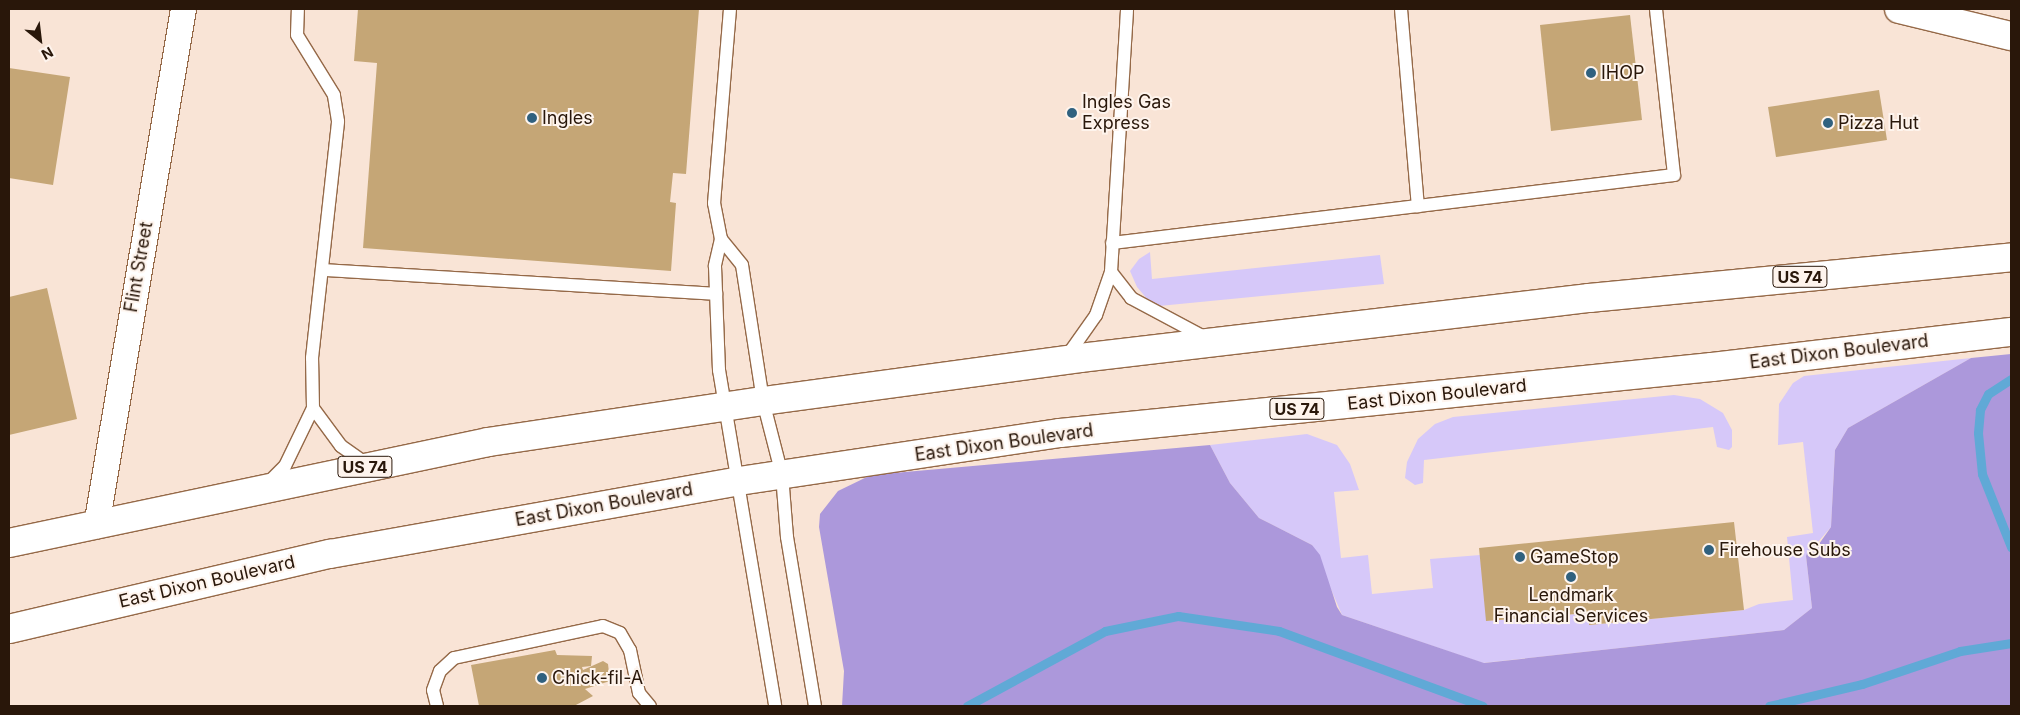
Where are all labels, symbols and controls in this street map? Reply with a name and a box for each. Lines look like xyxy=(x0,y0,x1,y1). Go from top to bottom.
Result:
north arrow xyxy=(15,15,65,65)
text: N xyxy=(39,44,56,64)
place label: IHOP xyxy=(1601,62,1644,84)
marker: IHOP xyxy=(1585,67,1597,79)
place label: Ingles Gas Express xyxy=(1082,92,1171,134)
place label: Ingles xyxy=(542,107,593,129)
marker: Ingles Gas Express xyxy=(1066,107,1078,119)
marker: Ingles xyxy=(526,112,538,124)
place label: Pizza Hut xyxy=(1838,112,1919,134)
marker: Pizza Hut xyxy=(1822,117,1834,129)
street label: Flint Street xyxy=(120,220,158,314)
road number: US 74 xyxy=(1771,264,1829,290)
street label: East Dixon Boulevard xyxy=(1748,330,1930,374)
street label: East Dixon Boulevard xyxy=(1346,375,1528,415)
road number: US 74 xyxy=(1268,396,1326,422)
street label: East Dixon Boulevard xyxy=(913,420,1095,466)
road number: US 74 xyxy=(336,454,394,481)
street label: East Dixon Boulevard xyxy=(513,479,695,531)
place label: Firehouse Subs xyxy=(1719,539,1851,561)
marker: Firehouse Subs xyxy=(1703,544,1715,556)
place label: GameStop xyxy=(1530,546,1619,568)
street label: East Dixon Boulevard xyxy=(117,551,297,613)
marker: GameStop xyxy=(1514,551,1526,563)
marker: Lendmark Financial Services xyxy=(1565,571,1577,583)
place label: Lendmark Financial Services xyxy=(1494,585,1648,628)
place label: Chick-fil-A xyxy=(552,667,643,689)
marker: Chick-fil-A xyxy=(536,672,548,684)

